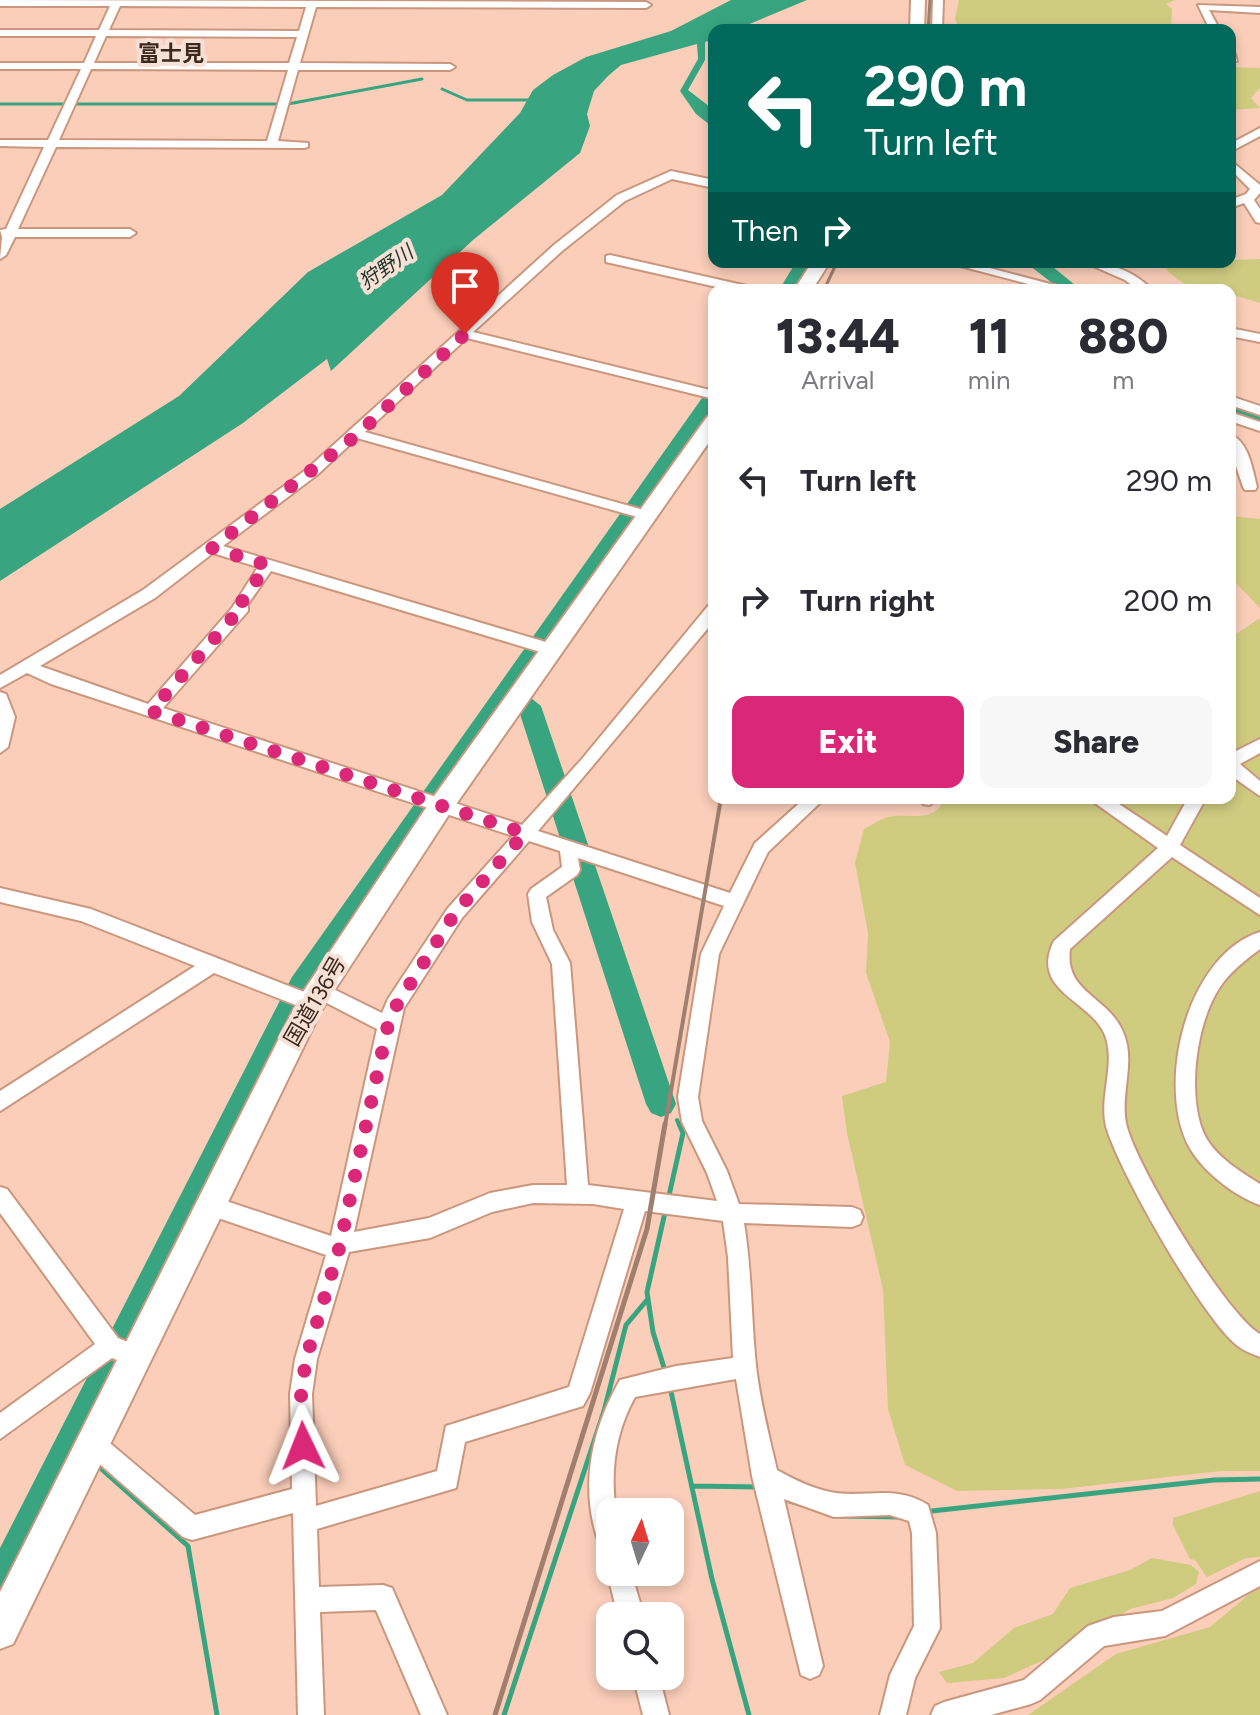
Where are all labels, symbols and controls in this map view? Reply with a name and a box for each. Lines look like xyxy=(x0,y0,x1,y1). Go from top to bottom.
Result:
district label: 富士見 xyxy=(138,40,204,67)
text: 290 m xyxy=(864,53,1027,120)
icon: left xyxy=(732,56,836,160)
text: Turn left xyxy=(864,121,998,164)
icon: right xyxy=(814,208,858,252)
text: Then xyxy=(732,212,798,249)
water label: 狩野川 xyxy=(355,239,419,294)
pin xyxy=(431,252,499,334)
icon: arrive xyxy=(443,264,487,308)
text: 13:44 xyxy=(776,307,900,365)
text: 11 xyxy=(969,307,1010,365)
text: 880 xyxy=(1078,307,1168,365)
text: Arrival xyxy=(801,364,875,396)
text: min xyxy=(968,364,1010,396)
text: m xyxy=(1112,364,1134,396)
icon: left xyxy=(732,458,776,502)
text: Turn left xyxy=(800,462,917,499)
text: 290 m xyxy=(1126,462,1212,499)
icon: right xyxy=(732,578,776,622)
text: Turn right xyxy=(800,582,935,619)
text: 200 m xyxy=(1124,582,1212,619)
button: Exit xyxy=(732,696,964,788)
button: Share xyxy=(980,696,1212,788)
street label: 国道136号 xyxy=(278,951,352,1051)
position arrow xyxy=(261,1404,345,1488)
north arrow xyxy=(596,1498,684,1586)
map controls xyxy=(596,1498,684,1690)
button: search xyxy=(596,1602,684,1690)

